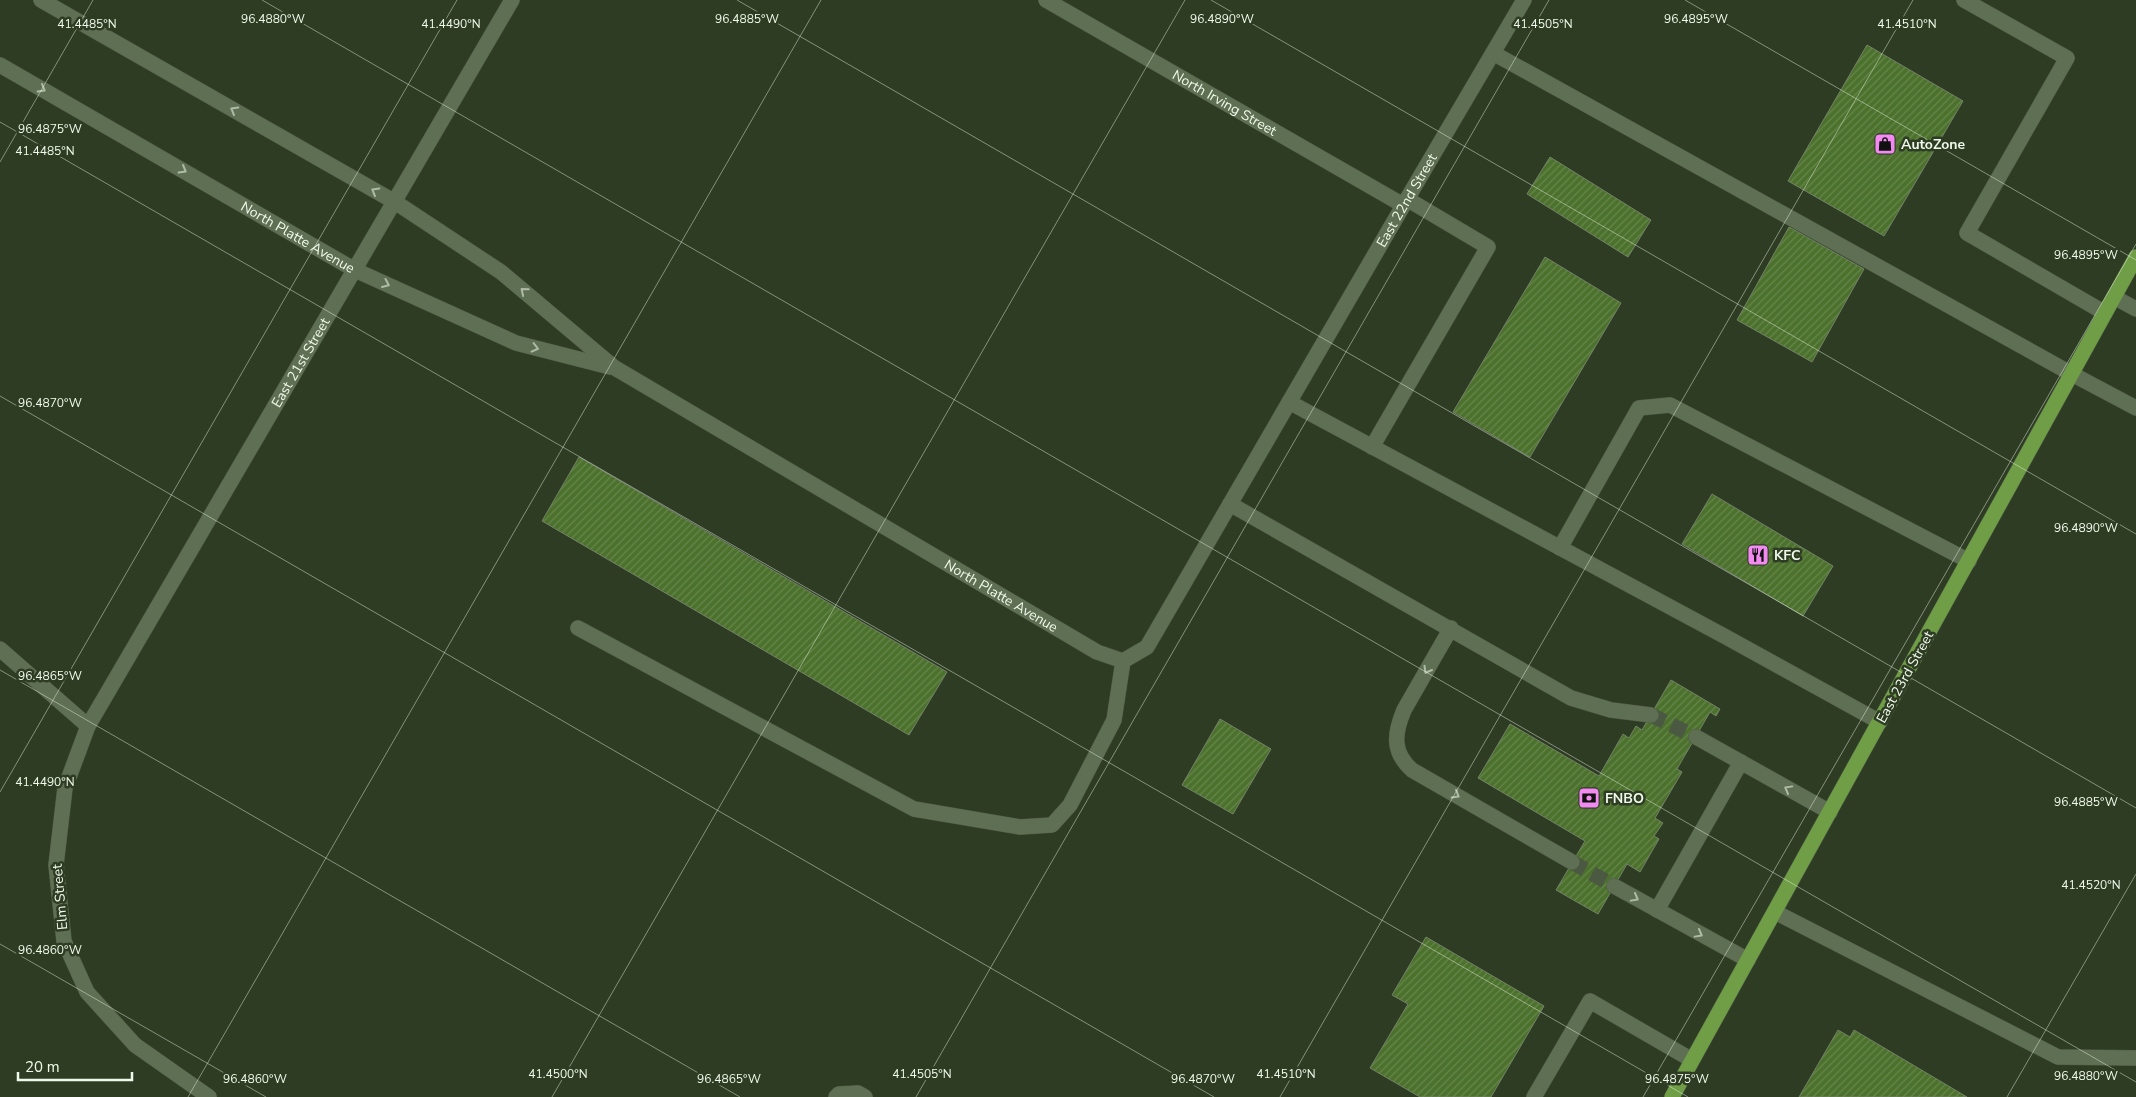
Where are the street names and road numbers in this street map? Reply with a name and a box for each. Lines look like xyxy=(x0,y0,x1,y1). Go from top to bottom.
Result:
street label: North Irving Street xyxy=(1169,65,1280,140)
street label: East 22nd Street xyxy=(1372,150,1441,251)
street label: North Platte Avenue xyxy=(237,197,358,277)
street label: East 21st Street xyxy=(267,314,334,411)
street label: North Platte Avenue xyxy=(941,555,1062,636)
street label: East 23rd Street xyxy=(1872,628,1938,726)
street label: Elm Street xyxy=(48,863,72,931)

